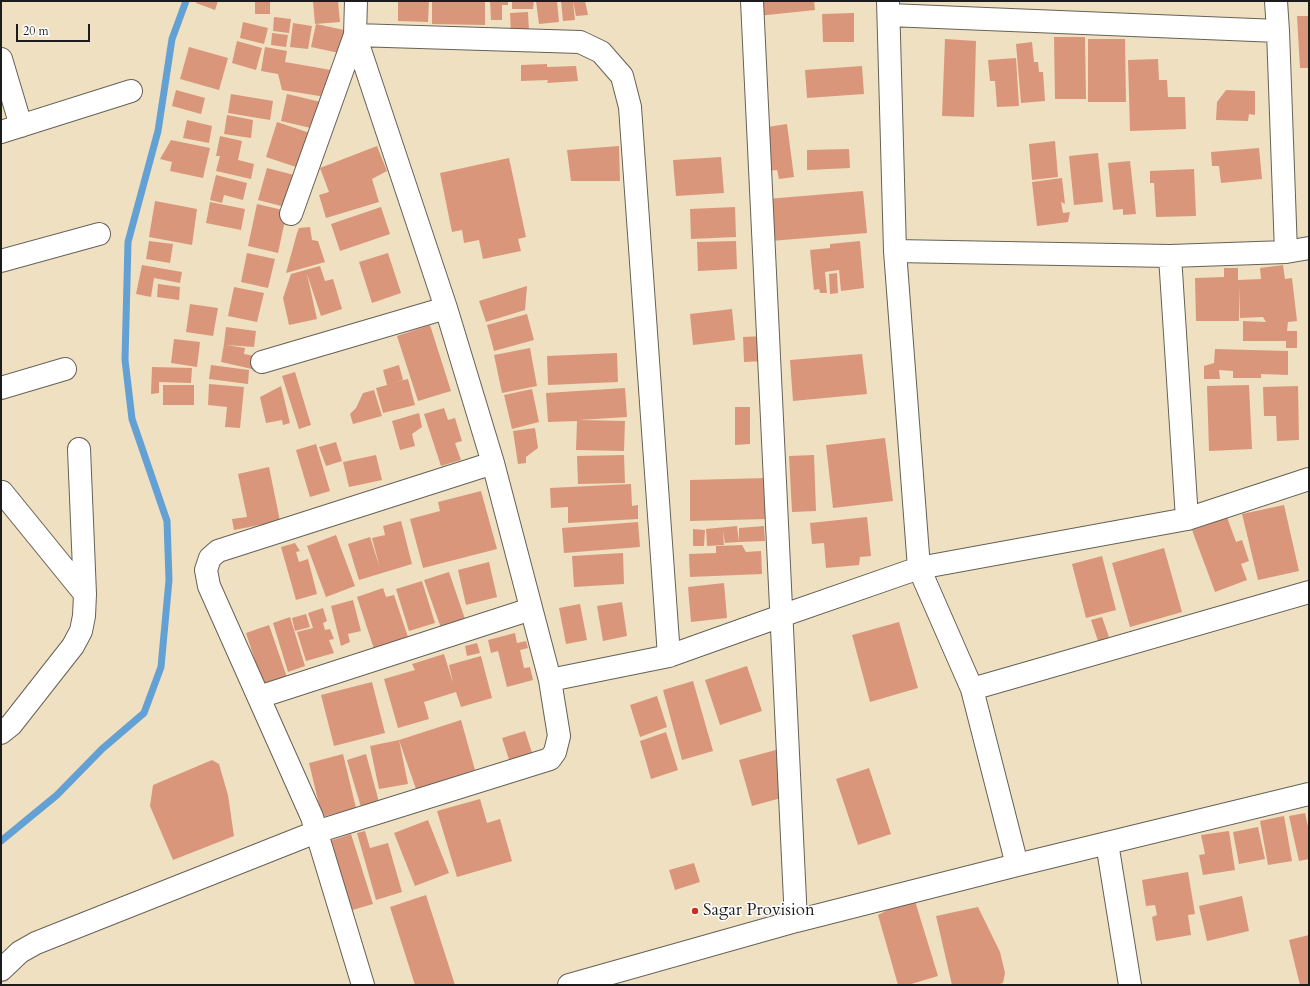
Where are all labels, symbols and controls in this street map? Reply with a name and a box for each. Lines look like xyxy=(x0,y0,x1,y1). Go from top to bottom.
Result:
scale bar xyxy=(18,16,92,42)
text: 20 m xyxy=(23,23,49,39)
place label: Sagar Provision xyxy=(703,901,815,921)
marker: Sagar Provision xyxy=(690,906,700,916)

